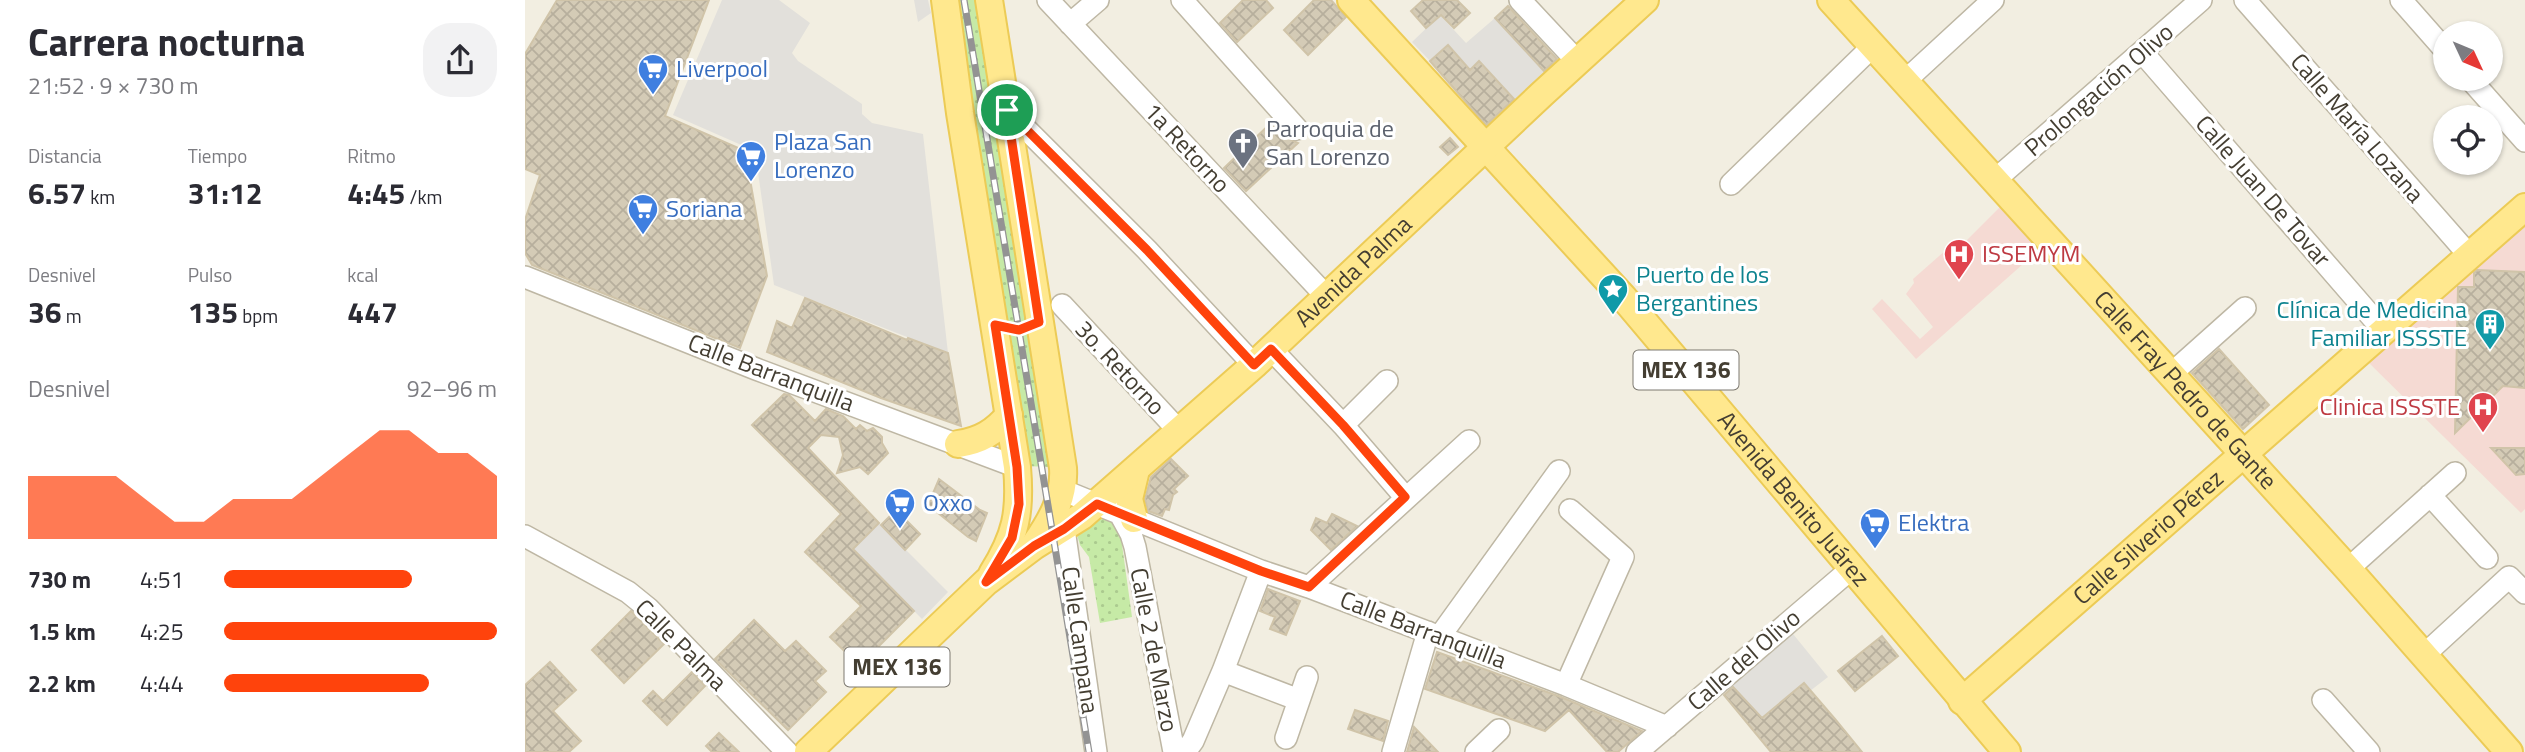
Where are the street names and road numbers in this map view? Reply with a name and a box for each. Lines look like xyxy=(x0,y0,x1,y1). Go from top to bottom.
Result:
street label: Prolongación Olivo xyxy=(2016,14,2181,164)
street label: Calle María Lozana xyxy=(2282,44,2433,210)
street label: 1a Retorno xyxy=(1136,94,1239,201)
street label: Calle Juan De Tovar xyxy=(2188,106,2340,274)
street label: Avenida Palma xyxy=(1286,207,1419,335)
street label: Calle Fray Pedro de Gante xyxy=(2086,282,2286,497)
street label: 3o. Retorno xyxy=(1067,312,1174,423)
street label: Calle Barranquilla xyxy=(683,324,860,420)
road number: MEX 136 xyxy=(1633,350,1739,390)
street label: Avenida Benito Juárez xyxy=(1710,403,1879,594)
street label: Calle Silverio Pérez xyxy=(2065,461,2231,613)
street label: Calle Campana xyxy=(1053,564,1109,716)
street label: Calle 2 de Marzo xyxy=(1121,565,1189,735)
street label: Calle Barranquilla xyxy=(1335,581,1512,677)
street label: Calle Palma xyxy=(627,590,736,699)
street label: Calle del Olivo xyxy=(1679,600,1808,719)
road number: MEX 136 xyxy=(845,648,949,687)

